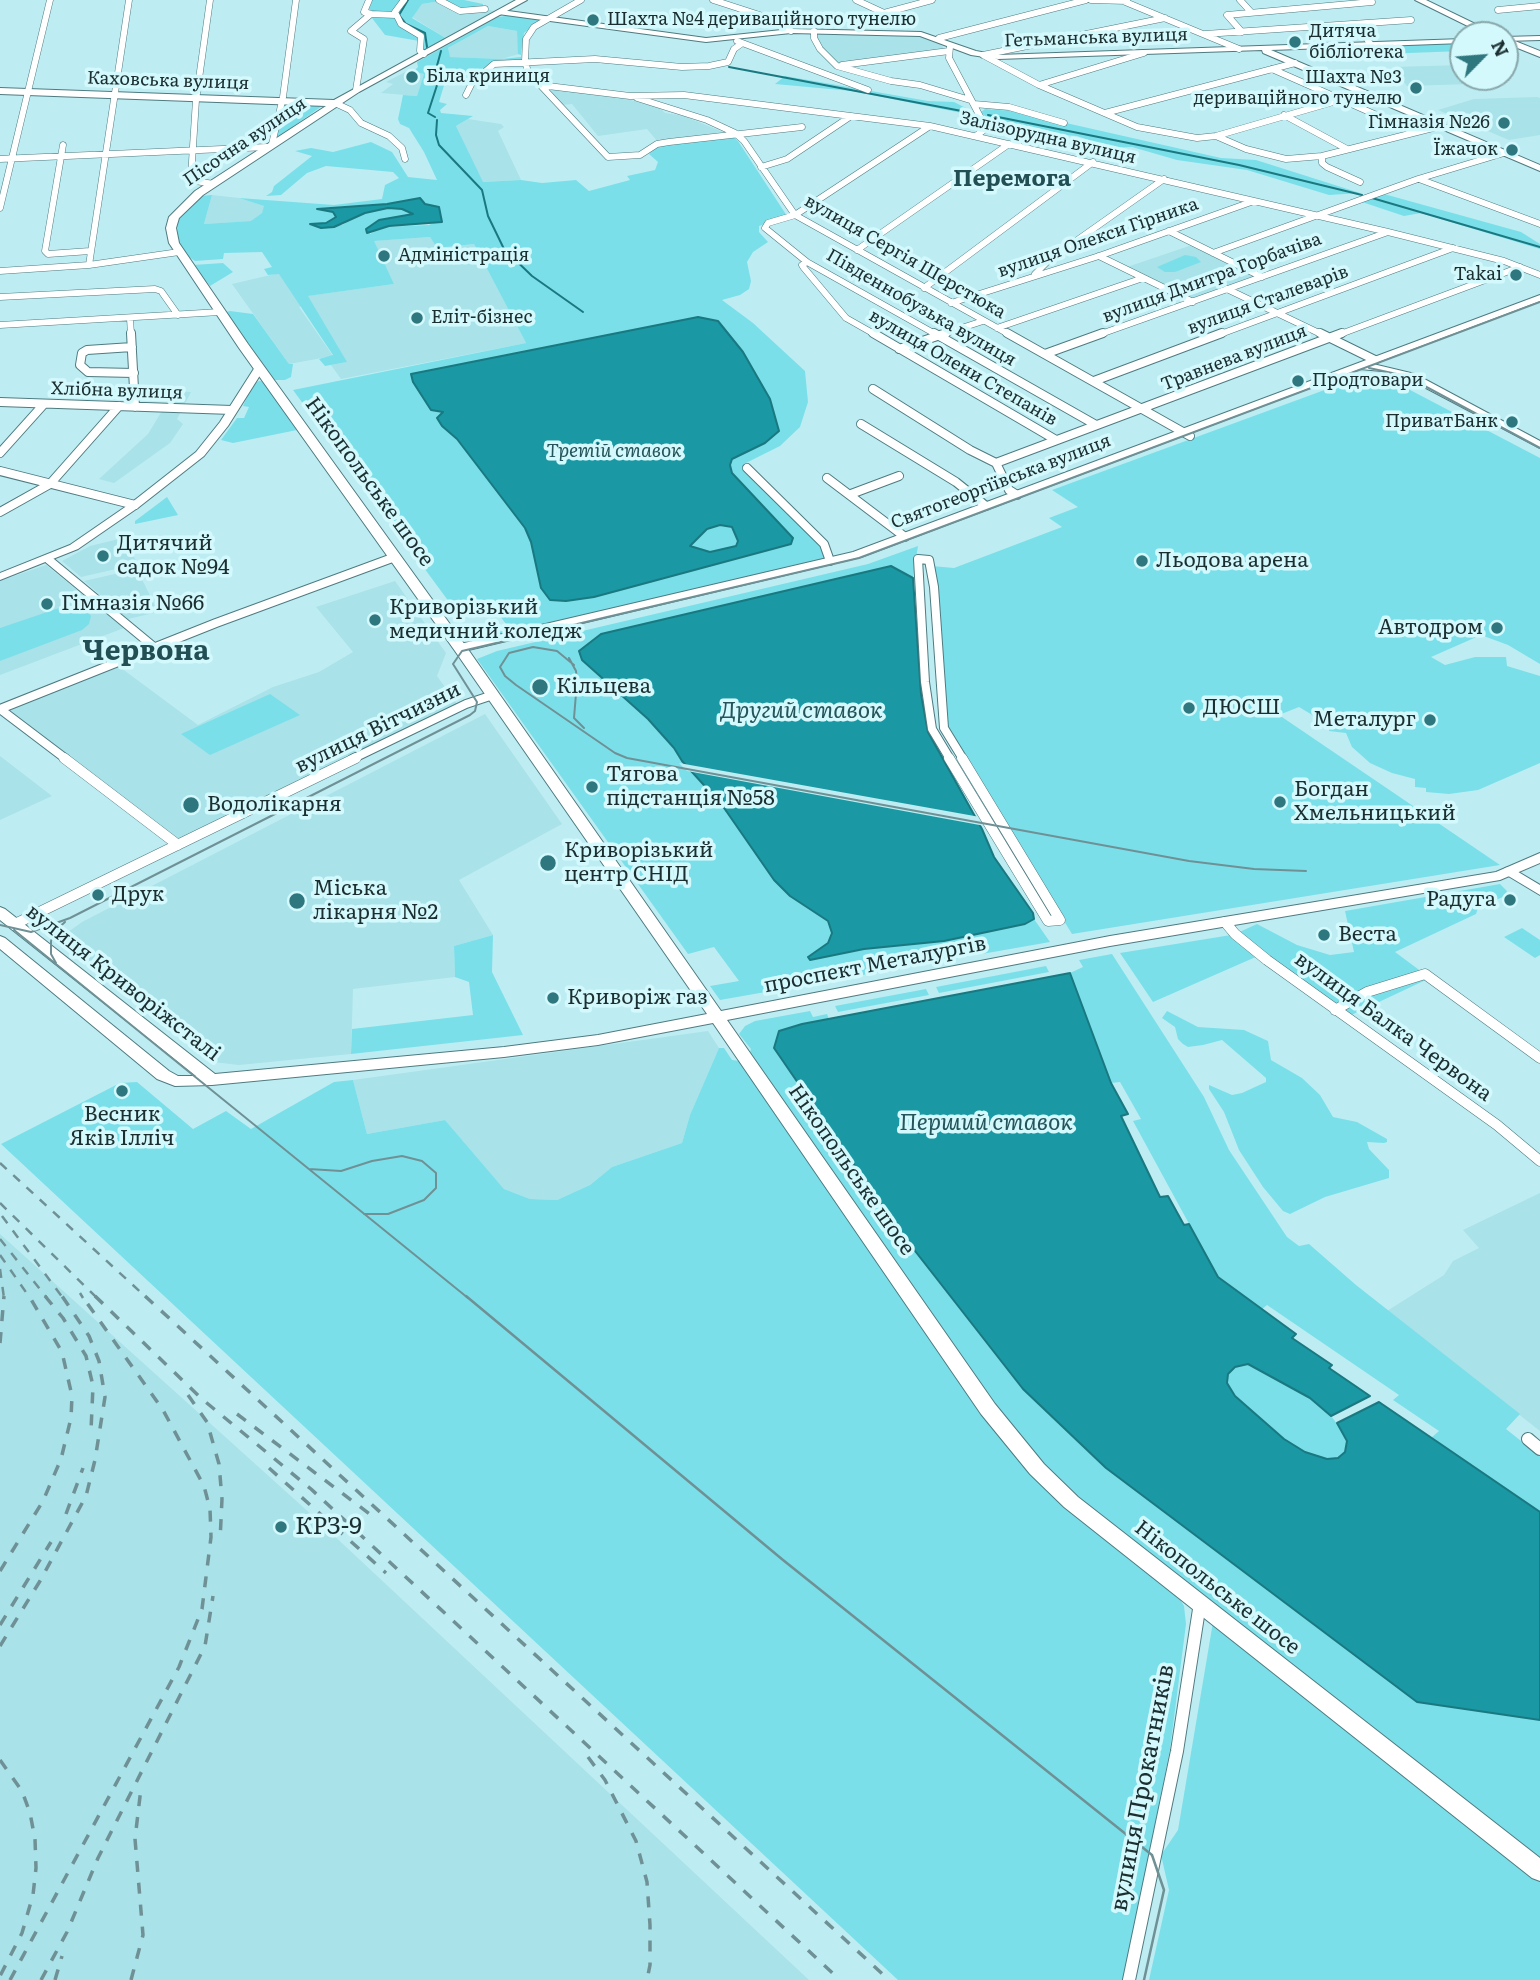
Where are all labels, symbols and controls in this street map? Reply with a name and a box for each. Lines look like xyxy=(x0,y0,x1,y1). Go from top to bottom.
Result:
place label: Шахта №4 дериваційного тунелю xyxy=(607,9,916,31)
marker: Шахта №4 дериваційного тунелю xyxy=(585,12,601,28)
place label: Дитяча бібліотека xyxy=(1309,21,1404,64)
north arrow xyxy=(1449,21,1519,91)
street label: Гетьманська вулиця xyxy=(1004,24,1188,52)
marker: Дитяча бібліотека xyxy=(1287,34,1303,50)
text: N xyxy=(1485,35,1517,61)
place label: Біла криниця xyxy=(426,66,550,88)
street label: Каховська вулиця xyxy=(86,67,250,95)
place label: Шахта №3 дериваційного тунелю xyxy=(1194,67,1402,110)
marker: Біла криниця xyxy=(404,69,420,85)
marker: Шахта №3 дериваційного тунелю xyxy=(1408,80,1424,96)
street label: Пісочна вулиця xyxy=(180,93,310,191)
street label: Залізорудна вулиця xyxy=(958,107,1138,169)
place label: Гімназія №26 xyxy=(1368,112,1490,134)
marker: Гімназія №26 xyxy=(1496,115,1512,131)
place label: Їжачок xyxy=(1433,139,1498,161)
marker: Їжачок xyxy=(1504,142,1520,158)
district label: Перемога xyxy=(953,165,1071,193)
street label: вулиця Сергія Шерстюка xyxy=(801,190,1009,324)
street label: вулиця Олекси Гірника xyxy=(995,193,1201,283)
street label: вулиця Дмитра Горбачіва xyxy=(1099,228,1325,328)
place label: Адміністрація xyxy=(398,245,529,267)
street label: Південнобузька вулиця xyxy=(822,245,1020,371)
marker: Адміністрація xyxy=(376,248,392,264)
street label: вулиця Сталеварів xyxy=(1185,261,1351,339)
place label: Takai xyxy=(1454,264,1502,286)
marker: Takai xyxy=(1508,267,1524,283)
street label: вулиця Олени Степанів xyxy=(865,305,1061,431)
place label: Еліт-бізнес xyxy=(431,307,532,329)
marker: Еліт-бізнес xyxy=(409,310,425,326)
street label: Травнева вулиця xyxy=(1158,320,1310,396)
place label: Продтовари xyxy=(1312,370,1424,392)
marker: Продтовари xyxy=(1290,373,1306,389)
street label: Хлібна вулиця xyxy=(51,378,183,404)
street label: Нікопольське шосе xyxy=(299,392,439,572)
place label: ПриватБанк xyxy=(1385,411,1498,433)
marker: ПриватБанк xyxy=(1504,414,1520,430)
street label: Святогеоргіївська вулиця xyxy=(888,430,1114,534)
water label: Третій ставок xyxy=(546,440,682,462)
place label: Дитячий садок №94 xyxy=(117,531,229,581)
marker: Дитячий садок №94 xyxy=(95,548,111,564)
place label: Льодова арена xyxy=(1156,548,1309,574)
marker: Льодова арена xyxy=(1134,553,1150,569)
place label: Гімназія №66 xyxy=(61,591,204,617)
place label: Криворізький медичний коледж xyxy=(389,595,582,645)
marker: Гімназія №66 xyxy=(39,596,55,612)
marker: Криворізький медичний коледж xyxy=(367,612,383,628)
place label: Автодром xyxy=(1378,615,1483,641)
marker: Автодром xyxy=(1489,620,1505,636)
district label: Червона xyxy=(83,635,209,669)
place label: Кільцева xyxy=(556,674,651,700)
street label: вулиця Вітчизни xyxy=(291,677,465,779)
marker: Кільцева xyxy=(530,677,550,697)
place label: ДЮСШ xyxy=(1203,695,1280,721)
water label: Другий ставок xyxy=(720,697,882,725)
marker: ДЮСШ xyxy=(1181,700,1197,716)
place label: Металург xyxy=(1313,707,1416,733)
marker: Металург xyxy=(1422,712,1438,728)
place label: Тягова підстанція №58 xyxy=(606,762,775,812)
place label: Богдан Хмельницький xyxy=(1294,777,1456,827)
marker: Тягова підстанція №58 xyxy=(584,779,600,795)
place label: Водолікарня xyxy=(207,792,342,818)
marker: Богдан Хмельницький xyxy=(1272,794,1288,810)
marker: Водолікарня xyxy=(181,795,201,815)
place label: Криворізький центр СНІД xyxy=(564,838,713,888)
marker: Криворізький центр СНІД xyxy=(538,853,558,873)
place label: Міська лікарня №2 xyxy=(313,876,438,926)
place label: Друк xyxy=(112,882,164,908)
marker: Друк xyxy=(90,887,106,903)
place label: Радуга xyxy=(1426,887,1496,913)
marker: Міська лікарня №2 xyxy=(287,891,307,911)
marker: Радуга xyxy=(1502,892,1518,908)
street label: вулиця Криворіжсталі xyxy=(21,899,225,1067)
place label: Веста xyxy=(1338,922,1397,948)
marker: Веста xyxy=(1316,927,1332,943)
street label: проспект Металургів xyxy=(762,931,988,999)
street label: вулиця Балка Червона xyxy=(1289,947,1497,1107)
place label: Криворіж газ xyxy=(567,985,708,1011)
marker: Криворіж газ xyxy=(545,990,561,1006)
street label: Нікопольське шосе xyxy=(782,1080,920,1260)
marker: Весник Яків Ілліч xyxy=(114,1083,130,1099)
place label: Весник Яків Ілліч xyxy=(69,1102,175,1152)
water label: Перший ставок xyxy=(899,1109,1073,1137)
place label: КРЗ-9 xyxy=(295,1513,362,1541)
street label: Нікопольське шосе xyxy=(1129,1516,1305,1660)
marker: КРЗ-9 xyxy=(273,1519,289,1535)
street label: вулиця Прокатників xyxy=(1105,1662,1181,1914)

